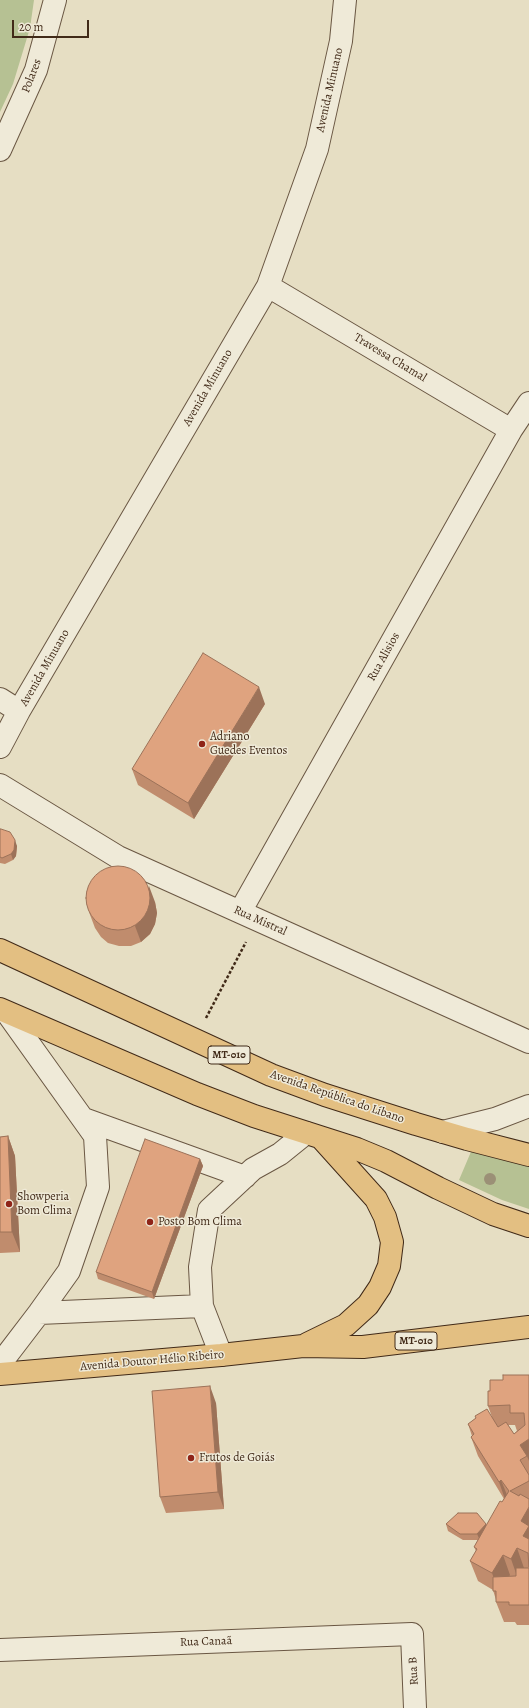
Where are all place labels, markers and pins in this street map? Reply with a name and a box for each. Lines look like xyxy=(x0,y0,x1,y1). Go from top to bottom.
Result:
place label: Adriano Guedes Eventos xyxy=(210,730,287,758)
marker: Adriano Guedes Eventos xyxy=(197,739,207,749)
place label: Showperia Bom Clima xyxy=(17,1190,72,1218)
marker: Showperia Bom Clima xyxy=(4,1199,14,1209)
place label: Posto Bom Clima xyxy=(158,1215,242,1229)
marker: Posto Bom Clima xyxy=(145,1217,155,1227)
place label: Frutos de Goiás xyxy=(199,1451,275,1465)
marker: Frutos de Goiás xyxy=(186,1453,196,1463)

